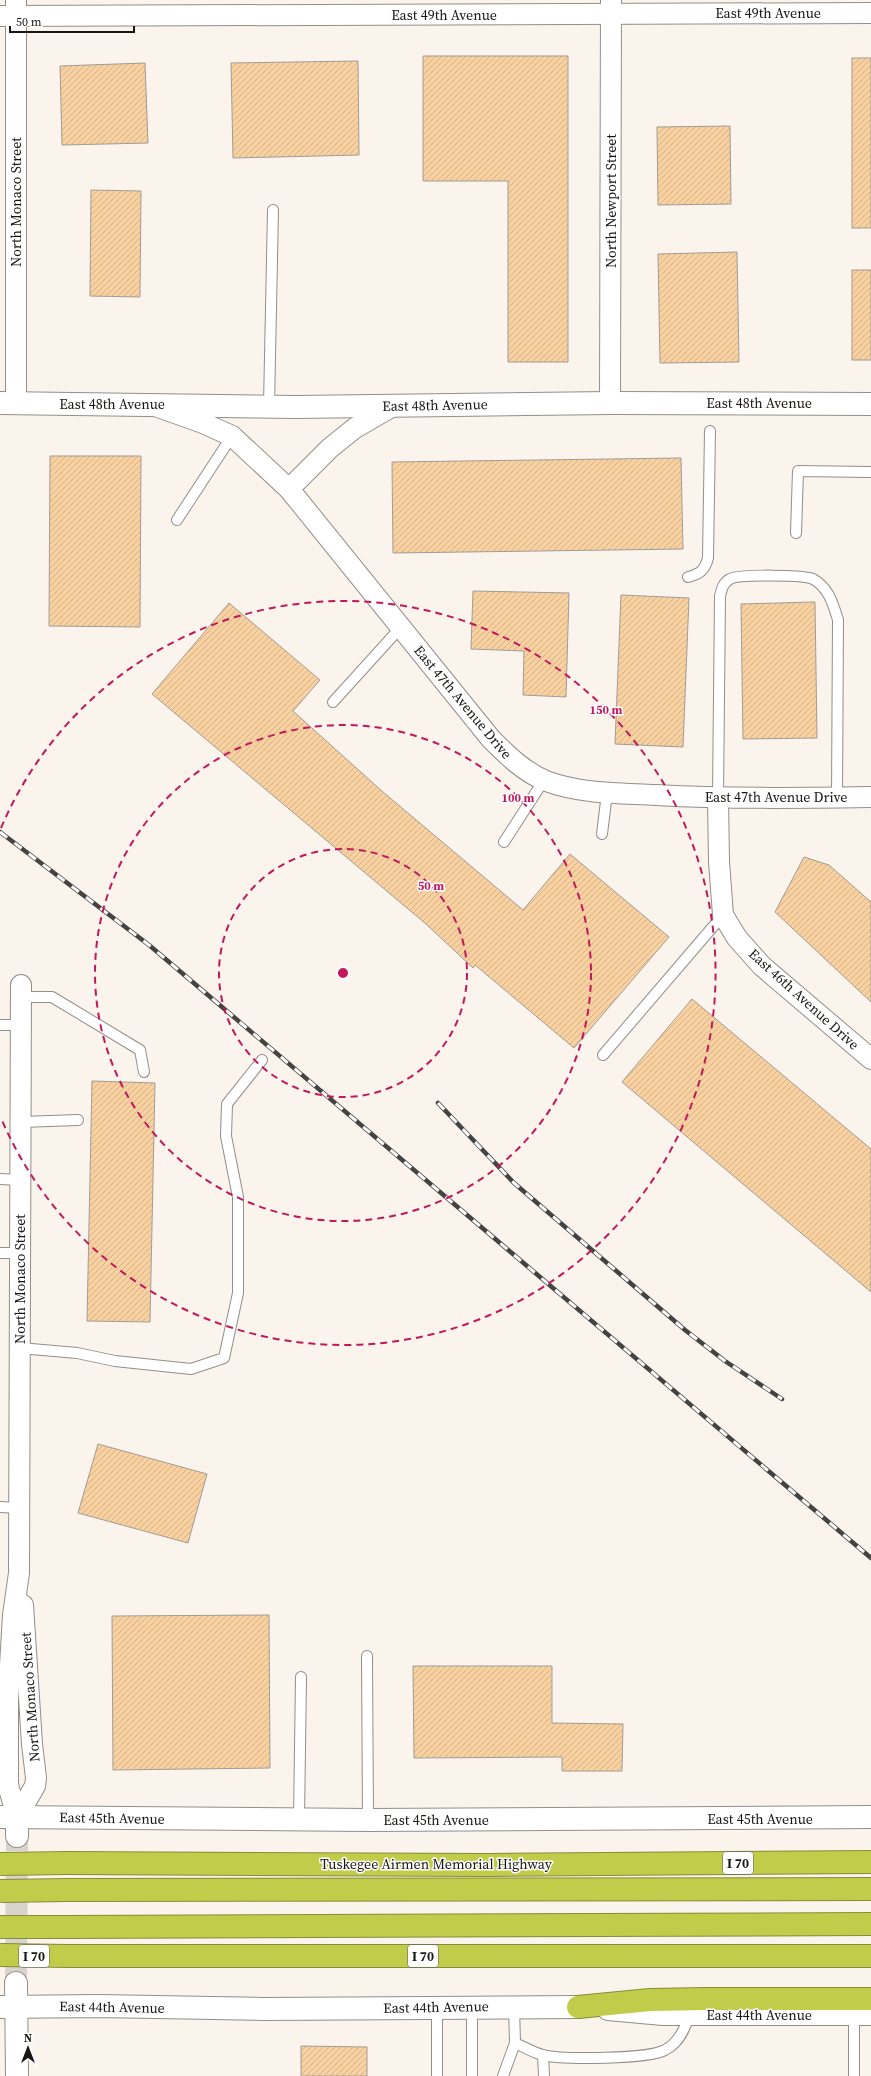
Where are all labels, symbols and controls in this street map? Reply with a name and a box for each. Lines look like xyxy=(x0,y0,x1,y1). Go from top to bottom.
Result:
street label: East 49th Avenue xyxy=(715,3,821,23)
street label: East 49th Avenue xyxy=(391,5,497,25)
scale bar xyxy=(10,8,134,34)
text: 50 m xyxy=(16,14,42,30)
street label: North Newport Street xyxy=(601,134,621,268)
street label: North Monaco Street xyxy=(6,137,26,267)
street label: East 48th Avenue xyxy=(706,393,812,413)
street label: East 48th Avenue xyxy=(59,394,165,414)
street label: East 48th Avenue xyxy=(382,394,488,416)
street label: East 47th Avenue Drive xyxy=(409,641,517,763)
text: 150 m xyxy=(590,702,623,718)
street label: East 47th Avenue Drive xyxy=(705,787,847,807)
text: 100 m xyxy=(502,790,535,806)
text: 50 m xyxy=(418,878,444,894)
street label: East 46th Avenue Drive xyxy=(744,944,864,1054)
centre of rings xyxy=(336,966,350,980)
street label: North Monaco Street xyxy=(10,1214,30,1344)
street label: North Monaco Street xyxy=(15,1631,45,1762)
street label: East 45th Avenue xyxy=(59,1807,165,1829)
street label: East 45th Avenue xyxy=(707,1809,813,1829)
street label: East 45th Avenue xyxy=(383,1810,489,1830)
road number: I 70 xyxy=(723,1852,753,1874)
street label: Tuskegee Airmen Memorial Highway xyxy=(320,1854,553,1874)
road number: I 70 xyxy=(19,1945,49,1967)
road number: I 70 xyxy=(408,1945,438,1967)
street label: East 44th Avenue xyxy=(59,1996,165,2018)
street label: East 44th Avenue xyxy=(383,1996,489,2018)
street label: East 44th Avenue xyxy=(706,2005,812,2025)
north arrow xyxy=(8,2028,48,2068)
text: N xyxy=(24,2031,32,2046)

